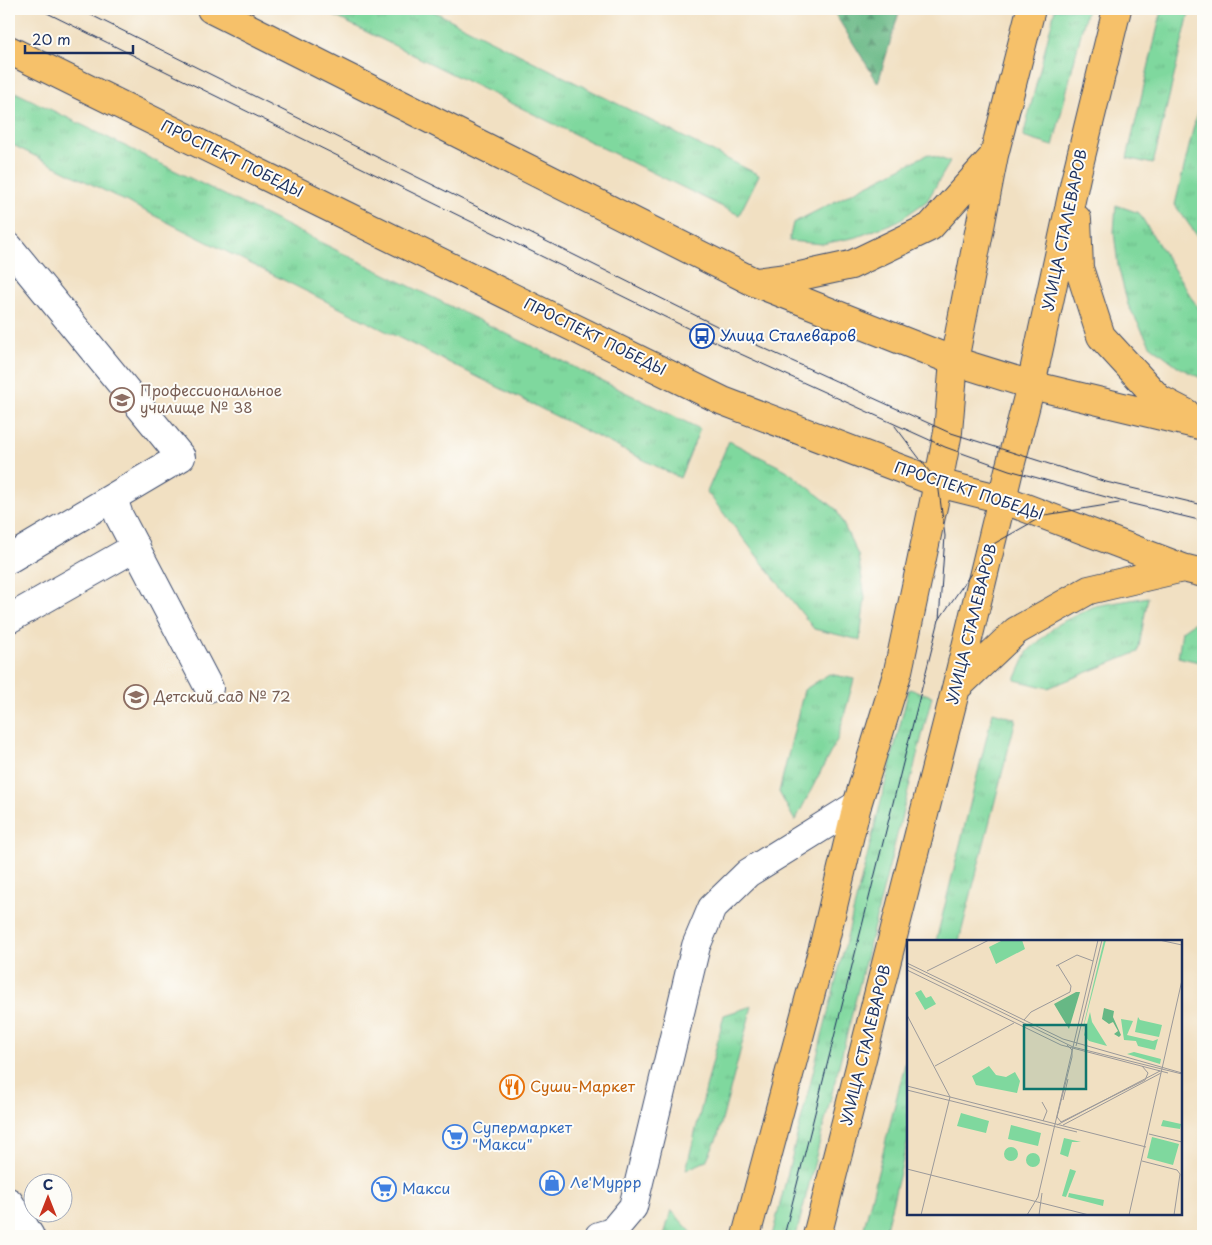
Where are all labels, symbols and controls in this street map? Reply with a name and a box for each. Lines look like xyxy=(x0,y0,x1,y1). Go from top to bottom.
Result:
scale bar xyxy=(25,22,132,54)
text: 20 m xyxy=(32,27,71,50)
street label: ПРОСПЕКТ ПОБЕДЫ xyxy=(158,113,308,202)
street label: УЛИЦА СТАЛЕВАРОВ xyxy=(1035,147,1092,313)
street label: ПРОСПЕКТ ПОБЕДЫ xyxy=(521,291,671,380)
bus stop icon: Улица Сталеваров xyxy=(689,323,715,349)
place label: Улица Сталеваров xyxy=(720,323,856,346)
place label: Профессиональное училище № 38 xyxy=(140,378,282,418)
school or university icon: Профессиональное училище № 38 xyxy=(109,387,135,413)
street label: ПРОСПЕКТ ПОБЕДЫ xyxy=(892,455,1047,525)
street label: УЛИЦА СТАЛЕВАРОВ xyxy=(939,541,1002,706)
school or university icon: Детский сад № 72 xyxy=(123,684,149,710)
place label: Детский сад № 72 xyxy=(153,684,291,707)
inset map xyxy=(907,940,1182,1215)
street label: УЛИЦА СТАЛЕВАРОВ xyxy=(833,962,896,1127)
restaurant icon: Суши-Маркет xyxy=(499,1074,525,1100)
place label: Суши-Маркет xyxy=(530,1074,636,1097)
place label: Супермаркет "Макси" xyxy=(472,1115,573,1155)
supermarket icon: Супермаркет "Макси" xyxy=(442,1124,468,1150)
shop icon: Ле'Муррр xyxy=(539,1170,565,1196)
place label: Ле'Муррр xyxy=(570,1170,641,1193)
north arrow xyxy=(22,1172,72,1222)
text: С xyxy=(43,1174,53,1195)
supermarket icon: Макси xyxy=(371,1176,397,1202)
place label: Макси xyxy=(402,1176,450,1199)

